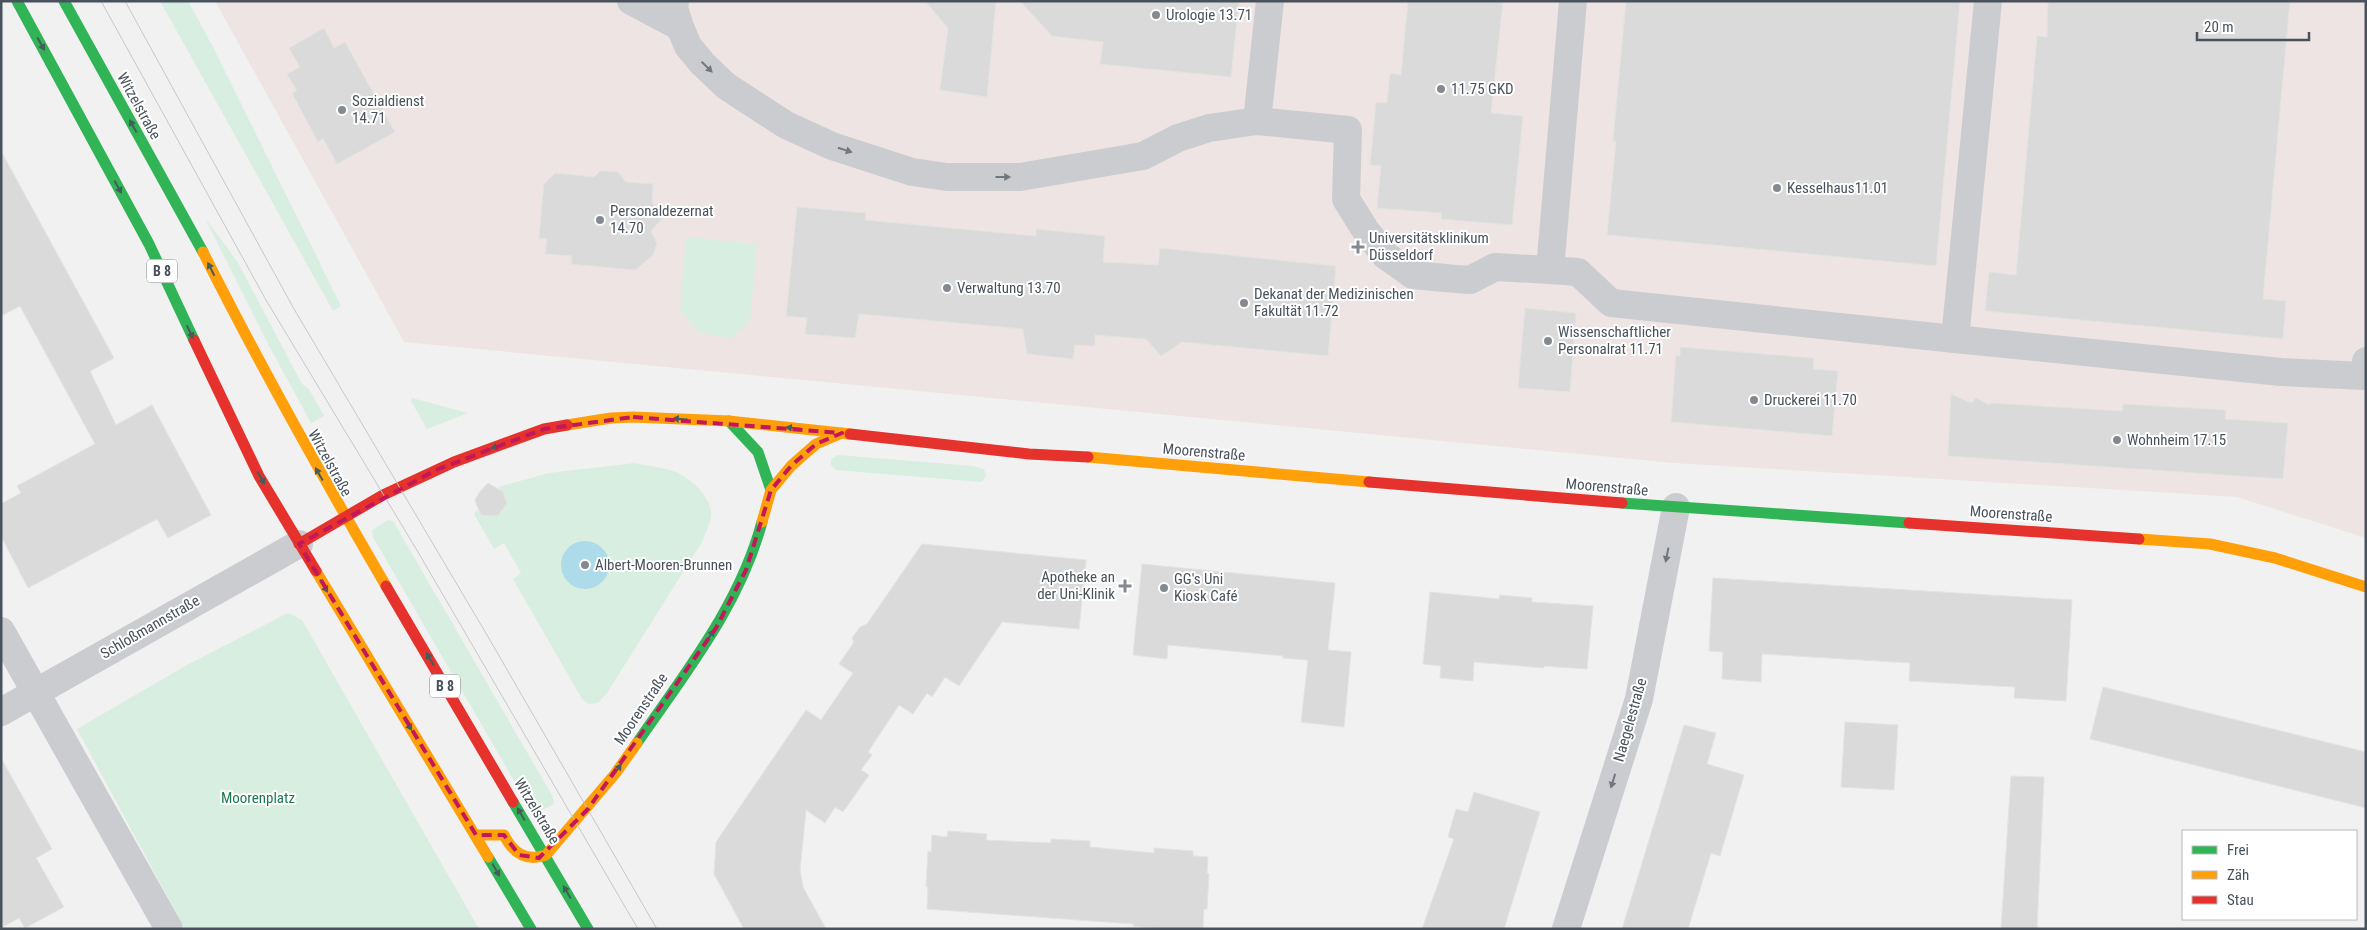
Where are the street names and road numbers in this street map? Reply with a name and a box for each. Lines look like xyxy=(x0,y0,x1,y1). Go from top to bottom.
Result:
street label: Witzelstraße xyxy=(113,69,165,143)
road number: B 8 xyxy=(147,260,177,282)
street label: Witzelstraße xyxy=(304,426,356,500)
street label: Moorenstraße xyxy=(1162,439,1246,465)
street label: Moorenstraße xyxy=(1565,474,1649,500)
street label: Moorenstraße xyxy=(1969,502,2053,526)
street label: Schloßmannstraße xyxy=(97,591,203,663)
street label: Moorenstraße xyxy=(610,670,672,748)
road number: B 8 xyxy=(430,674,460,698)
street label: Naegelestraße xyxy=(1609,676,1651,764)
street label: Witzelstraße xyxy=(510,775,564,847)

